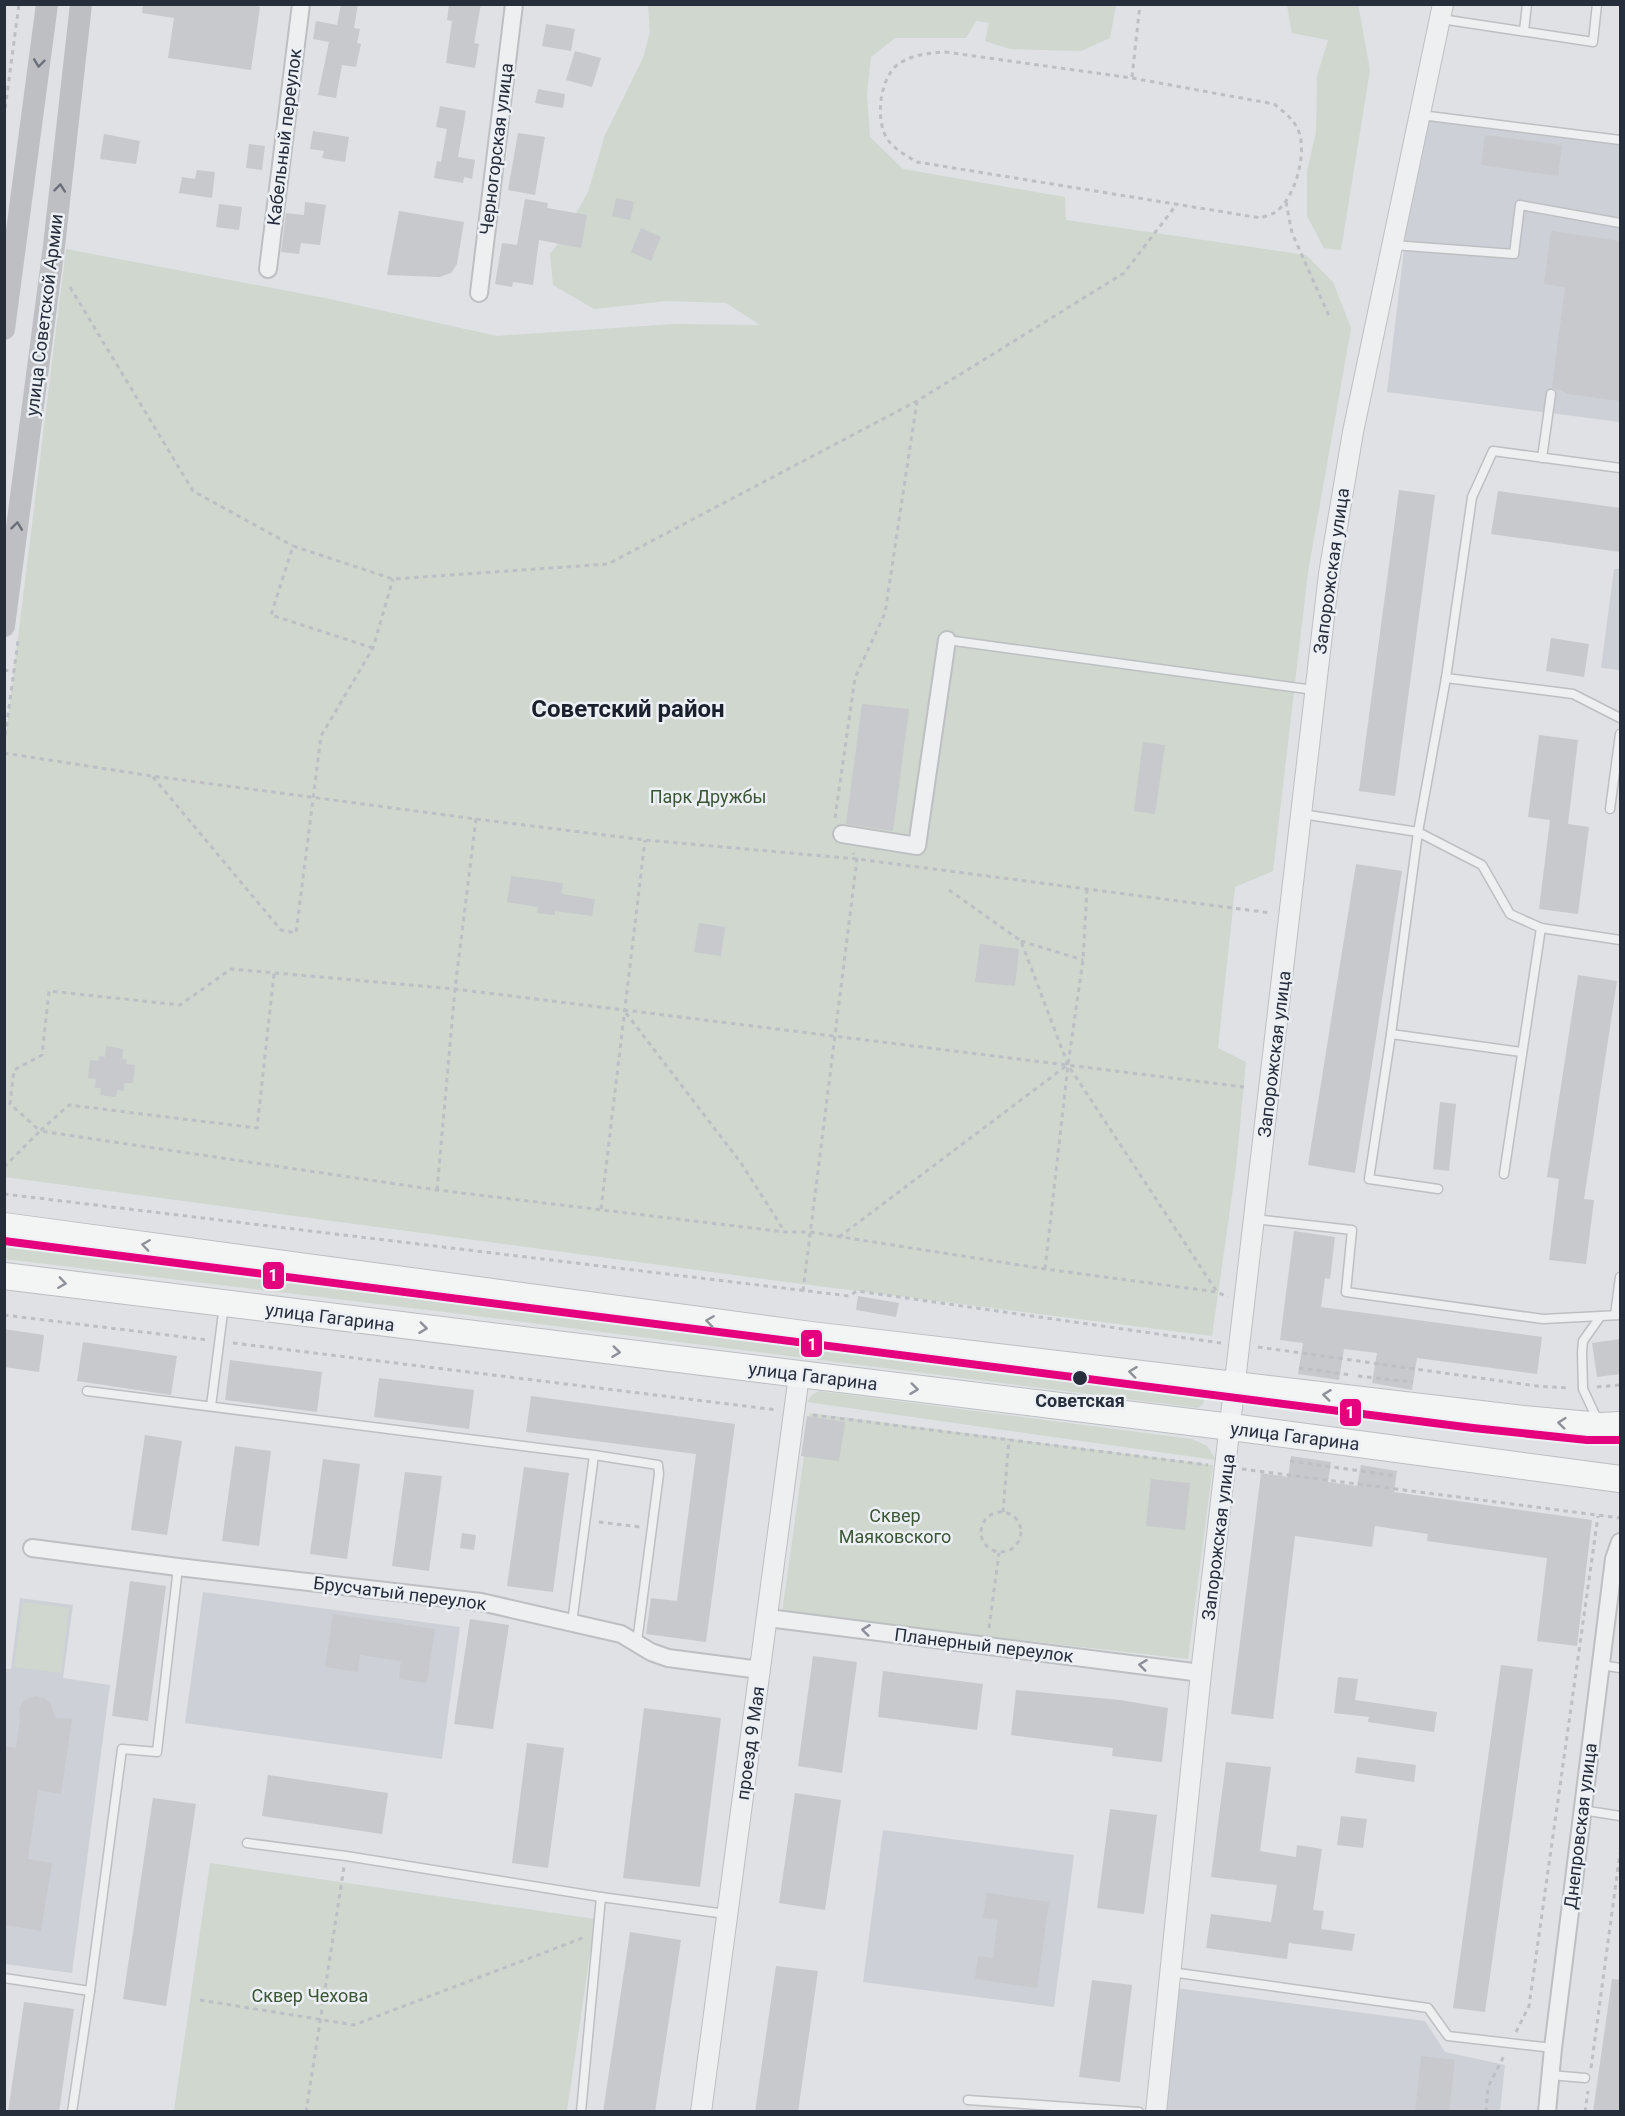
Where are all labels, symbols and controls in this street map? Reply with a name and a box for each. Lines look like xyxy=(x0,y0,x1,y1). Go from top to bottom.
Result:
street label: Кабельный переулок xyxy=(263,47,305,227)
one-way arrow xyxy=(34,58,46,67)
street label: Черногорская улица xyxy=(475,62,517,236)
one-way arrow xyxy=(54,183,66,192)
street label: улица Советской Армии xyxy=(21,213,67,417)
street label: Запорожская улица xyxy=(1309,487,1353,655)
one-way arrow xyxy=(11,522,23,531)
district label: Советский район xyxy=(531,695,725,723)
park label: Парк Дружбы xyxy=(650,786,766,807)
street label: Запорожская улица xyxy=(1253,970,1295,1138)
one-way arrow xyxy=(142,1239,151,1251)
line badge: 1 xyxy=(262,1261,285,1290)
text: 1 xyxy=(268,1266,278,1285)
one-way arrow xyxy=(58,1277,67,1289)
street label: улица Гагарина xyxy=(264,1299,396,1335)
one-way arrow xyxy=(706,1315,715,1327)
one-way arrow xyxy=(418,1322,427,1334)
line badge: 1 xyxy=(800,1329,823,1358)
text: 1 xyxy=(807,1335,817,1354)
one-way arrow xyxy=(612,1346,621,1358)
street label: улица Гагарина xyxy=(747,1358,879,1394)
one-way arrow xyxy=(1129,1366,1138,1379)
marker: Советская xyxy=(1071,1369,1089,1387)
one-way arrow xyxy=(909,1382,919,1395)
place label: Советская xyxy=(1035,1390,1125,1411)
one-way arrow xyxy=(1322,1390,1331,1402)
line badge: 1 xyxy=(1339,1398,1362,1427)
text: 1 xyxy=(1345,1403,1355,1422)
one-way arrow xyxy=(1558,1417,1567,1430)
street label: улица Гагарина xyxy=(1229,1418,1361,1454)
street label: Запорожская улица xyxy=(1197,1453,1239,1621)
park label: Сквер Маяковского xyxy=(839,1505,951,1547)
street label: Брусчатый переулок xyxy=(312,1572,488,1614)
street label: Планерный переулок xyxy=(893,1624,1075,1666)
one-way arrow xyxy=(862,1625,871,1637)
one-way arrow xyxy=(1138,1660,1147,1672)
street label: проезд 9 Мая xyxy=(732,1685,768,1801)
street label: Днепровская улица xyxy=(1559,1742,1601,1910)
park label: Сквер Чехова xyxy=(252,1985,368,2006)

